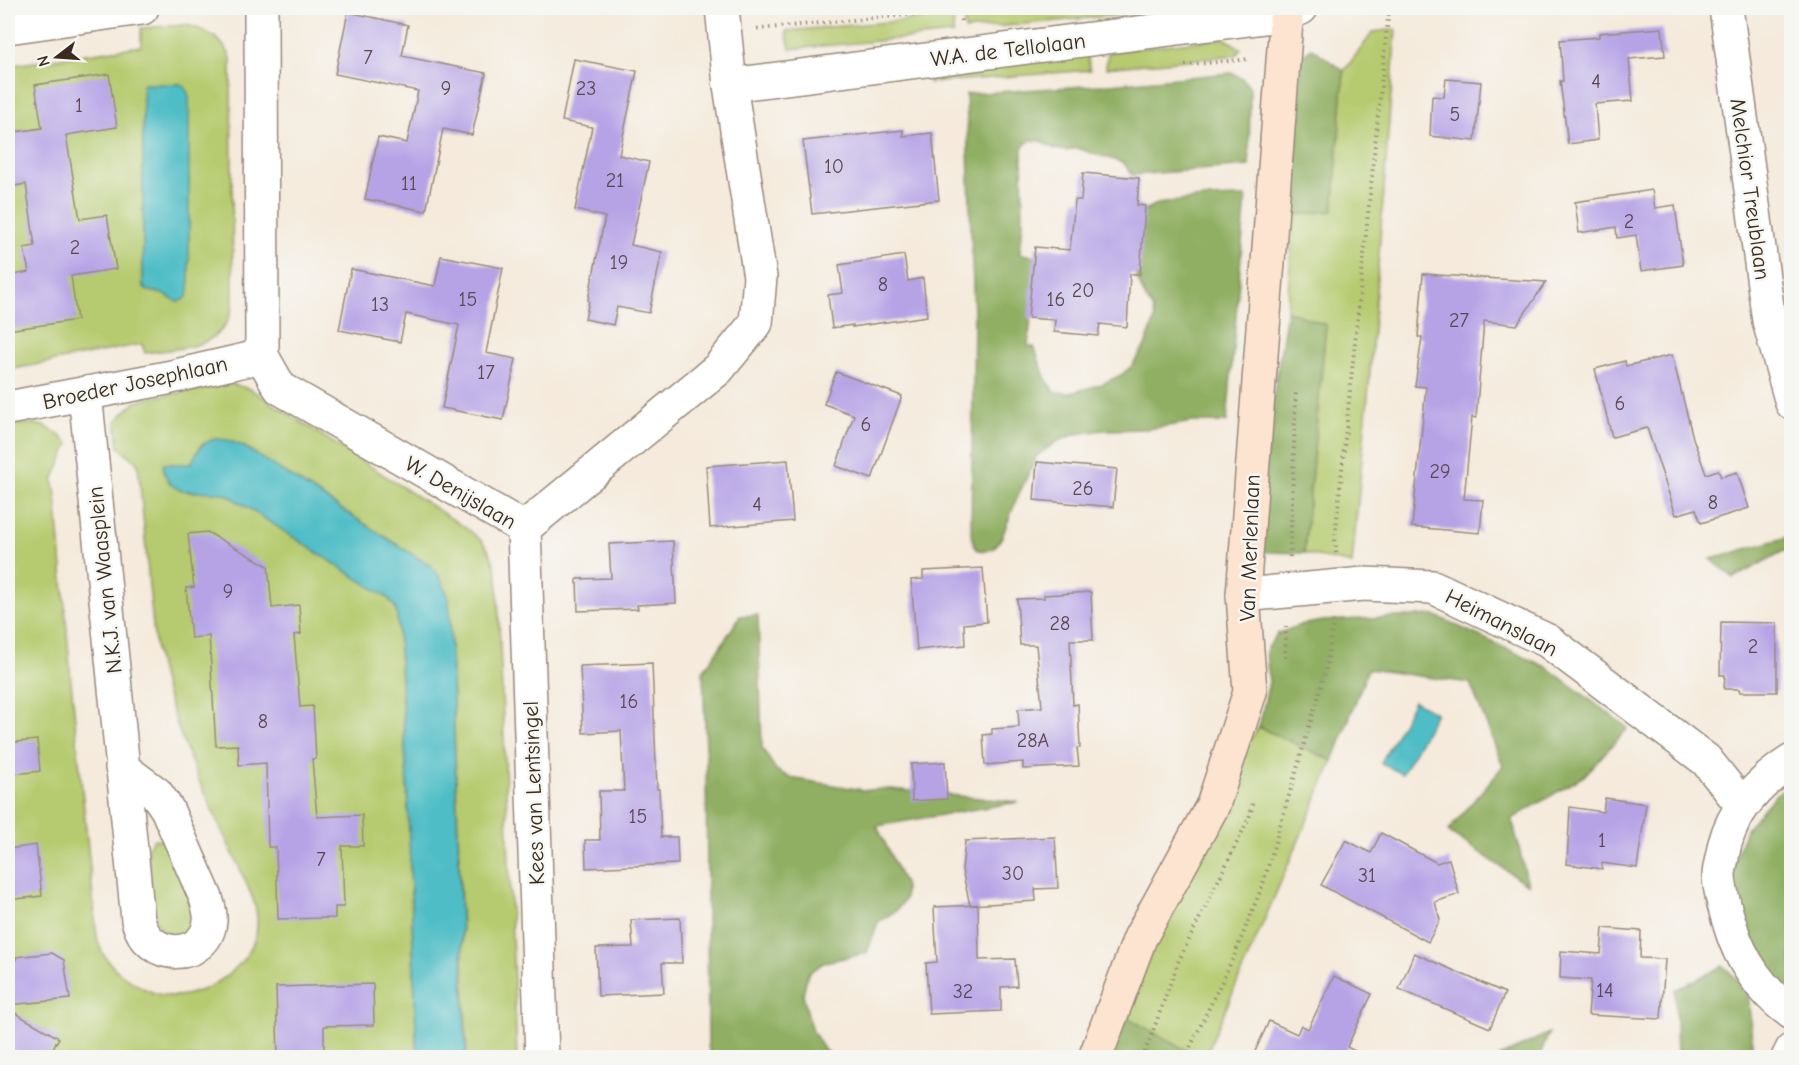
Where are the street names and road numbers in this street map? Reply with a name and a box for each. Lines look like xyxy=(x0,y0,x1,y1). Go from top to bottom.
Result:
street label: W.A. de Tellolaan xyxy=(929,28,1087,72)
street label: Melchior Treublaan xyxy=(1724,97,1776,282)
street label: Broeder Josephlaan xyxy=(40,351,230,415)
street label: W. Denijslaan xyxy=(400,451,521,535)
street label: Van Merlenlaan xyxy=(1234,474,1266,622)
street label: N.K.J. van Waasplein xyxy=(82,485,128,675)
street label: Heimanslaan xyxy=(1441,584,1562,662)
street label: Kees van Lentsingel xyxy=(518,700,550,886)

